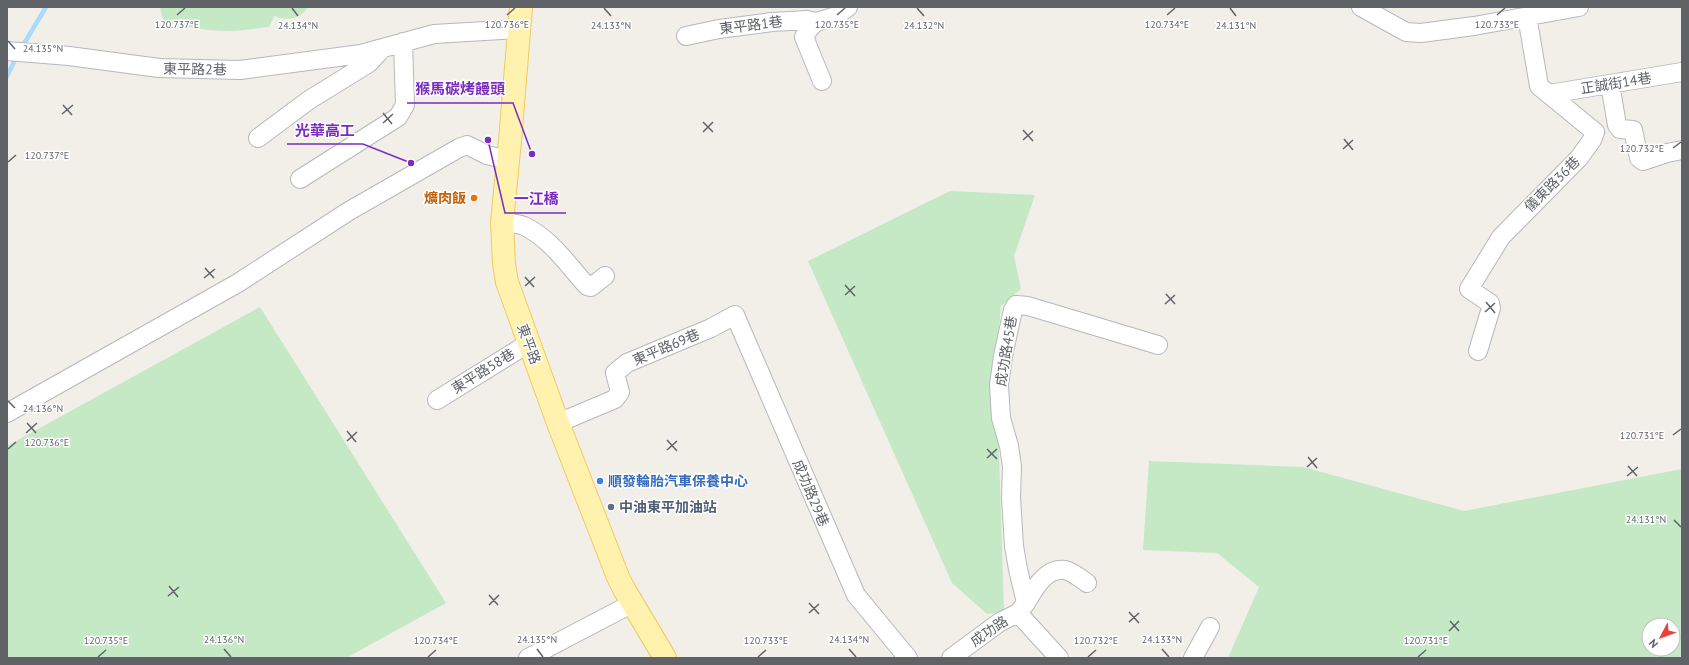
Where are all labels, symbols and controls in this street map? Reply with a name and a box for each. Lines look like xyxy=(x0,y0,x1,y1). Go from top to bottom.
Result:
street label: 東平路1巷 xyxy=(718,12,784,38)
text: 120.737°E xyxy=(155,18,199,31)
text: 120.736°E xyxy=(485,18,529,31)
text: 120.735°E xyxy=(815,18,859,31)
text: 120.734°E xyxy=(1145,18,1189,31)
text: 120.733°E xyxy=(1475,18,1519,31)
text: 24.134°N xyxy=(278,19,318,32)
text: 24.133°N xyxy=(591,19,631,32)
text: 24.132°N xyxy=(904,19,944,32)
text: 24.131°N xyxy=(1216,19,1256,32)
text: 24.135°N xyxy=(23,42,63,55)
street label: 東平路2巷 xyxy=(163,59,227,79)
street label: 正誠街14巷 xyxy=(1579,69,1653,97)
callout: 猴馬碳烤饅頭 xyxy=(407,76,513,103)
text: 猴馬碳烤饅頭 xyxy=(415,79,505,98)
callout: 光華高工 xyxy=(287,117,363,144)
text: 光華高工 xyxy=(295,121,355,140)
text: 120.732°E xyxy=(1620,142,1664,155)
text: 120.737°E xyxy=(25,149,69,162)
street label: 儀東路36巷 xyxy=(1520,152,1584,216)
callout: 一江橋 xyxy=(505,186,566,213)
place label: 爌肉飯 xyxy=(424,189,466,207)
text: 一江橋 xyxy=(513,189,559,208)
marker: 爌肉飯 xyxy=(469,193,479,203)
street label: 成功路45巷 xyxy=(992,314,1020,388)
street label: 東平路 xyxy=(513,321,545,367)
street label: 東平路69巷 xyxy=(630,325,702,369)
street label: 東平路58巷 xyxy=(448,344,518,398)
text: 24.136°N xyxy=(23,402,63,415)
text: 120.731°E xyxy=(1620,429,1664,442)
text: 120.736°E xyxy=(25,436,69,449)
street label: 成功路29巷 xyxy=(789,457,833,529)
place label: 順發輪胎汽車保養中心 xyxy=(608,472,748,490)
marker: 順發輪胎汽車保養中心 xyxy=(595,476,605,486)
place label: 中油東平加油站 xyxy=(619,498,717,516)
marker: 中油東平加油站 xyxy=(606,502,616,512)
text: 24.131°N xyxy=(1626,513,1666,526)
street label: 成功路 xyxy=(967,612,1011,650)
north arrow xyxy=(1641,617,1681,657)
text: 24.136°N xyxy=(204,633,244,646)
text: 24.135°N xyxy=(517,633,557,646)
text: 24.134°N xyxy=(829,633,869,646)
text: 24.133°N xyxy=(1142,633,1182,646)
text: 120.735°E xyxy=(84,634,128,647)
text: 120.734°E xyxy=(414,634,458,647)
text: 120.733°E xyxy=(744,634,788,647)
text: 120.732°E xyxy=(1074,634,1118,647)
text: 120.731°E xyxy=(1404,634,1448,647)
text: N xyxy=(1646,636,1661,651)

